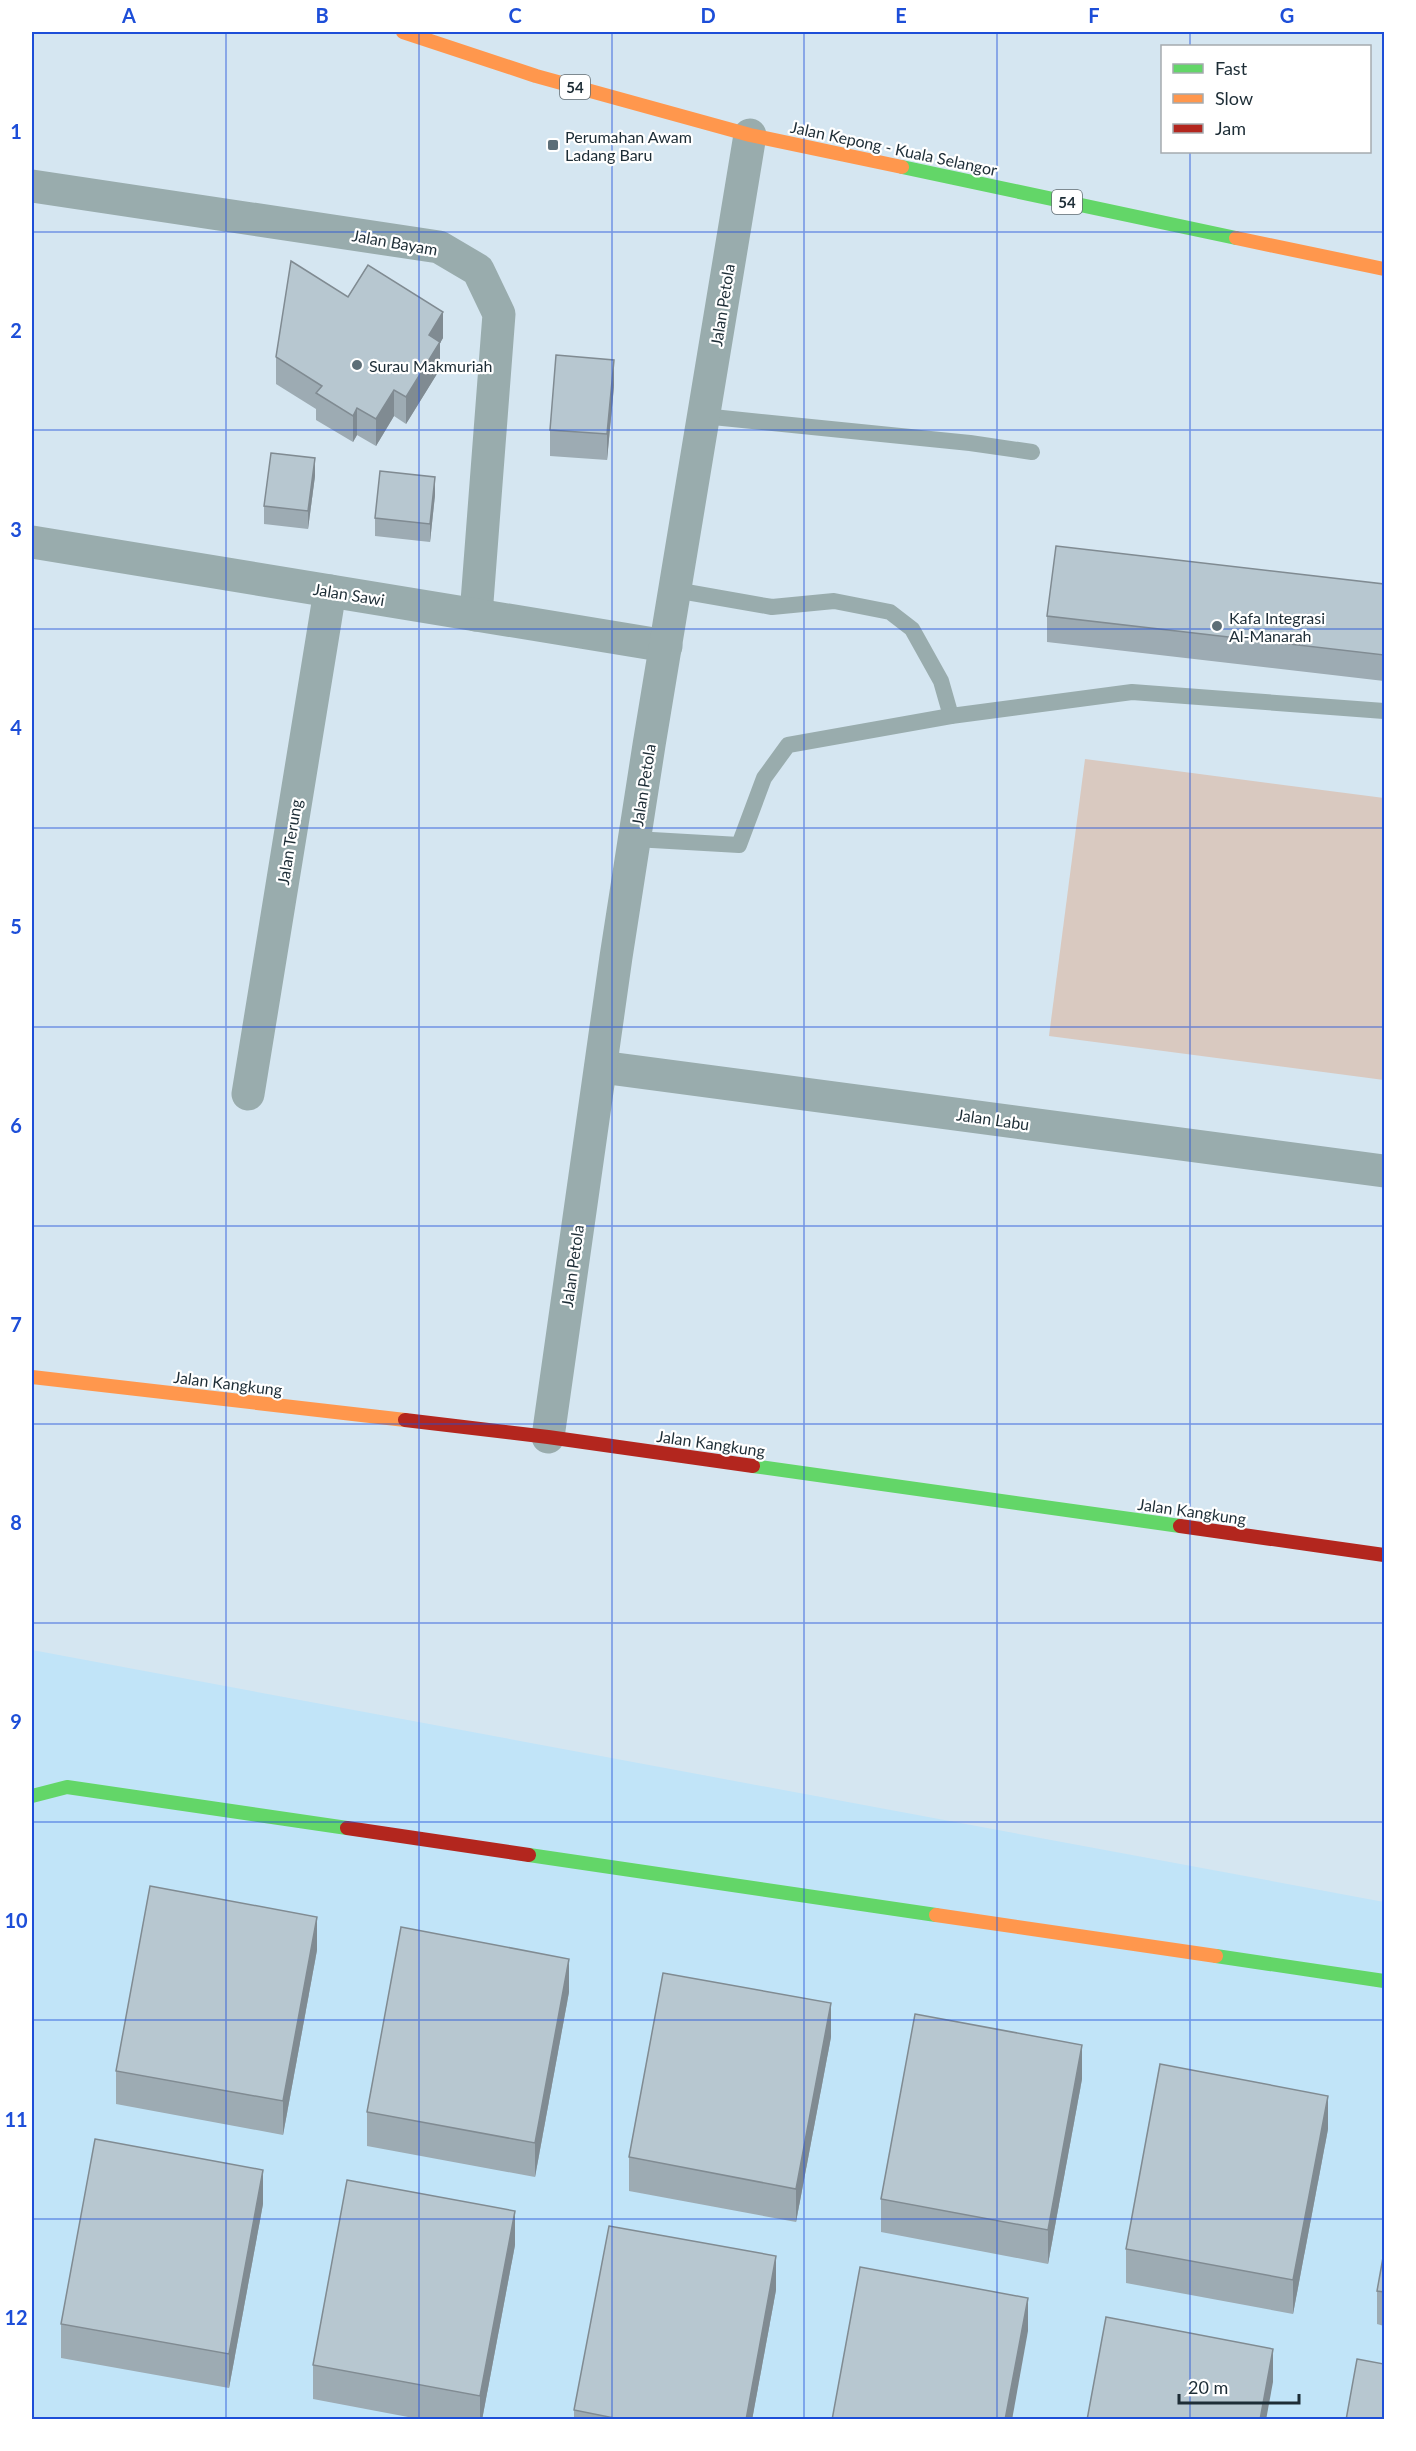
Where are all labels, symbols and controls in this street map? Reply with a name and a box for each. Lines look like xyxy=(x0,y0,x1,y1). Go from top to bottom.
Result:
text: A xyxy=(121,3,136,27)
text: B xyxy=(315,3,329,27)
text: C xyxy=(508,3,522,27)
text: D xyxy=(700,3,716,27)
text: E xyxy=(895,3,907,27)
text: F xyxy=(1088,3,1100,27)
text: G xyxy=(1280,3,1294,27)
legend xyxy=(1161,45,1371,153)
text: Fast xyxy=(1215,57,1248,79)
road number: 54 xyxy=(560,75,590,99)
text: Slow xyxy=(1215,87,1253,109)
street label: Jalan Kepong - Kuala Selangor xyxy=(789,117,999,179)
text: Jam xyxy=(1215,117,1246,139)
text: 1 xyxy=(10,119,22,143)
place label: Perumahan Awam Ladang Baru xyxy=(565,127,692,164)
marker: Perumahan Awam Ladang Baru xyxy=(546,138,560,152)
road number: 54 xyxy=(1052,190,1082,214)
street label: Jalan Bayam xyxy=(351,225,439,259)
street label: Jalan Petola xyxy=(706,262,738,348)
text: 2 xyxy=(10,318,22,342)
place label: Surau Makmuriah xyxy=(369,356,492,375)
marker: Surau Makmuriah xyxy=(350,358,364,372)
text: 3 xyxy=(10,517,22,541)
street label: Jalan Sawi xyxy=(312,579,386,609)
place label: Kafa Integrasi Al-Manarah xyxy=(1229,608,1325,645)
marker: Kafa Integrasi Al-Manarah xyxy=(1210,619,1224,633)
text: 4 xyxy=(10,715,22,739)
street label: Jalan Petola xyxy=(627,742,659,828)
street label: Jalan Terung xyxy=(273,798,305,886)
text: 5 xyxy=(10,914,22,938)
street label: Jalan Labu xyxy=(955,1104,1031,1134)
text: 6 xyxy=(10,1113,22,1137)
street label: Jalan Petola xyxy=(557,1223,587,1309)
text: 7 xyxy=(10,1312,22,1336)
street label: Jalan Kangkung xyxy=(173,1367,283,1399)
street label: Jalan Kangkung xyxy=(656,1426,766,1460)
street label: Jalan Kangkung xyxy=(1137,1494,1247,1528)
text: 8 xyxy=(10,1510,22,1534)
text: 9 xyxy=(10,1709,22,1733)
text: 10 xyxy=(4,1908,28,1932)
text: 11 xyxy=(4,2107,28,2131)
text: 12 xyxy=(4,2305,28,2329)
scale bar xyxy=(1179,2367,1299,2405)
text: 20 m xyxy=(1188,2376,1228,2398)

